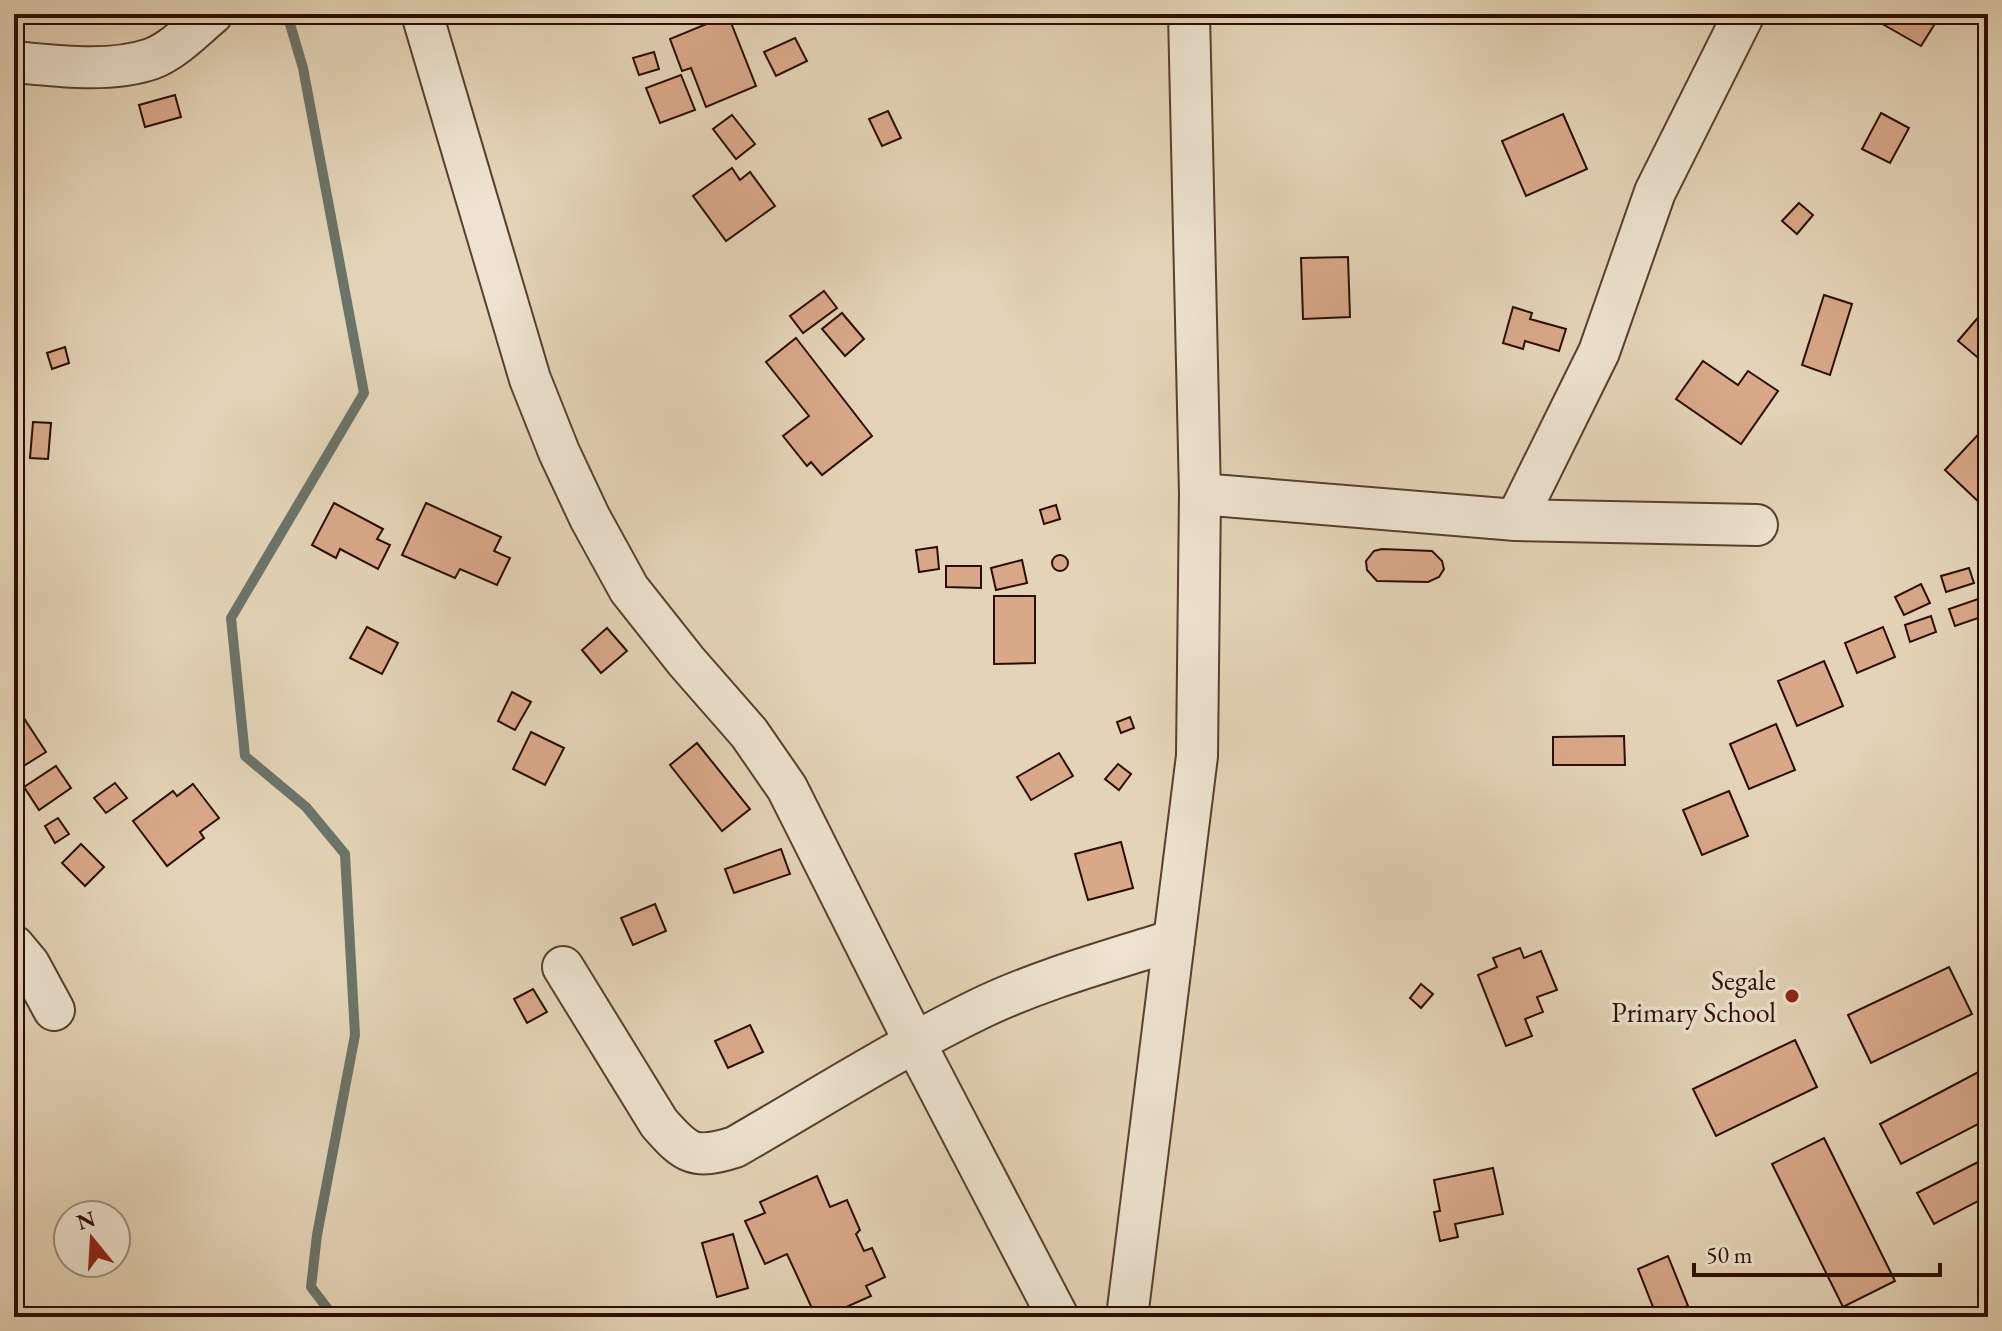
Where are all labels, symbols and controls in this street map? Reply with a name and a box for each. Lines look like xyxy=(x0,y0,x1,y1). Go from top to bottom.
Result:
place label: Segale Primary School xyxy=(1611,962,1776,1030)
marker: Segale Primary School xyxy=(1783,987,1801,1005)
north arrow xyxy=(52,1199,132,1279)
text: N xyxy=(73,1204,99,1237)
scale bar xyxy=(1694,1227,1940,1277)
text: 50 m xyxy=(1706,1239,1753,1270)

